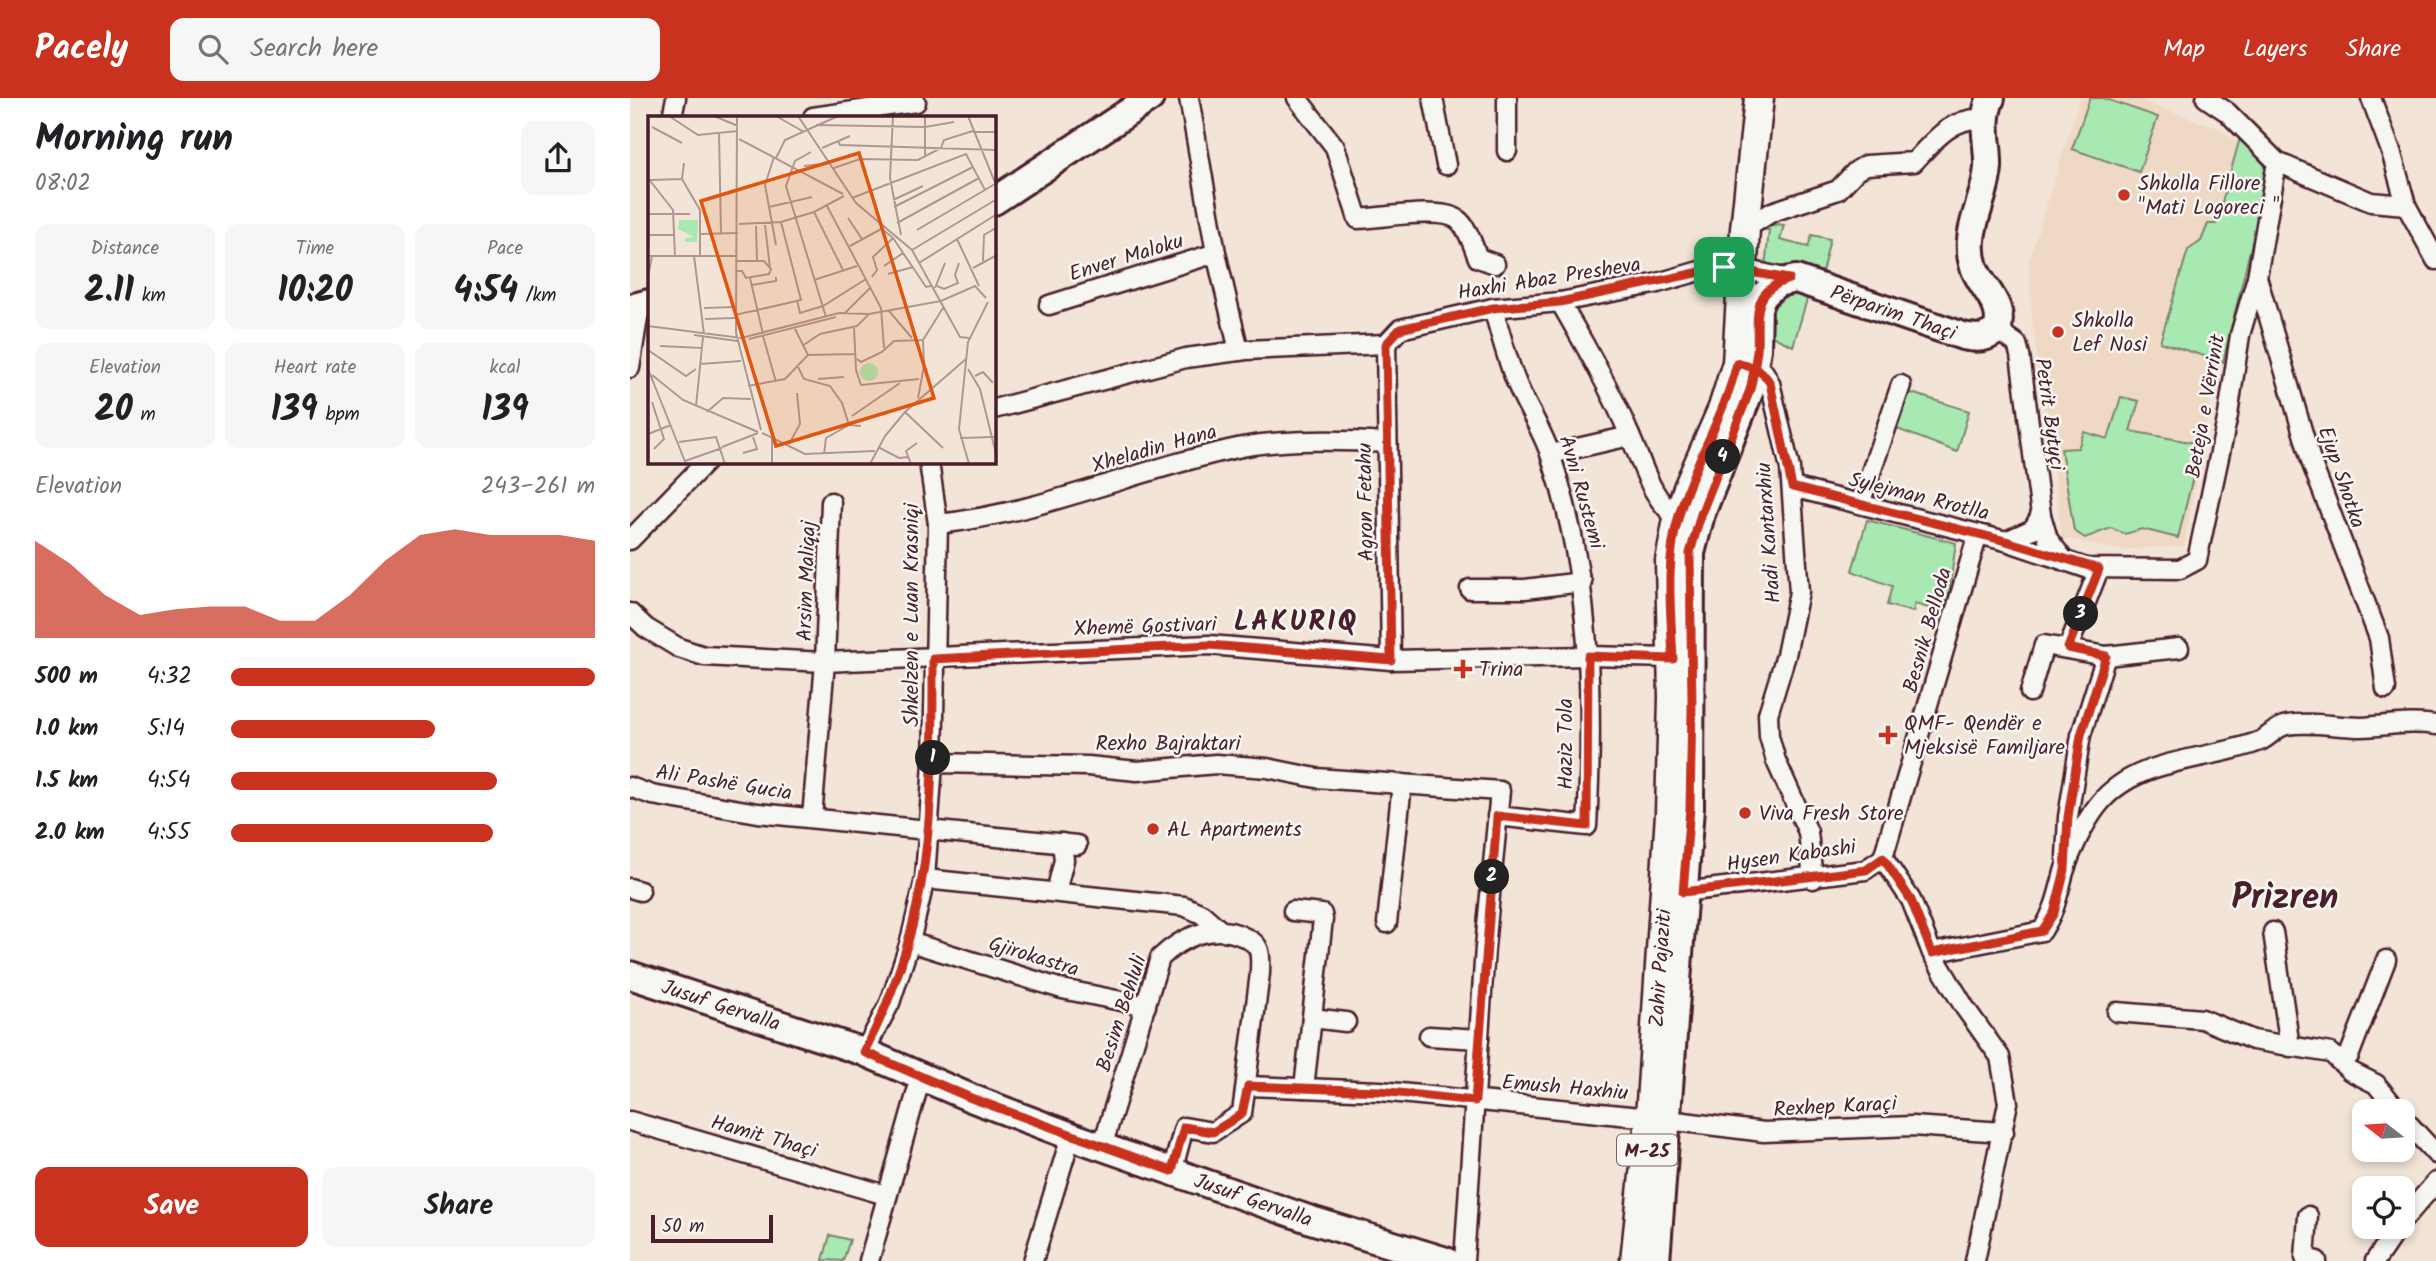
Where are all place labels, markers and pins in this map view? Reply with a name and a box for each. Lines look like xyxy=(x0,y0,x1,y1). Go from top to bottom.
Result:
place label: Shkolla Fillore "Mati Logoreci " xyxy=(2138,168,2280,225)
marker: Shkolla Fillore "Mati Logoreci " xyxy=(2116,187,2132,203)
pin xyxy=(1694,237,1754,297)
place label: Shkolla Lef Nosi xyxy=(2072,305,2148,362)
marker: Shkolla Lef Nosi xyxy=(2050,324,2066,340)
pin: 4 xyxy=(1706,440,1740,474)
pin: 3 xyxy=(2064,596,2098,632)
place label: Trina xyxy=(1479,654,1523,687)
marker: Trina xyxy=(1453,659,1473,679)
place label: QMF- Qendër e Mjeksisë Familjare xyxy=(1904,708,2066,765)
marker: QMF- Qendër e Mjeksisë Familjare xyxy=(1878,725,1898,745)
pin: 1 xyxy=(916,740,950,776)
place label: Viva Fresh Store xyxy=(1759,798,1904,831)
marker: Viva Fresh Store xyxy=(1737,805,1753,821)
place label: AL Apartments xyxy=(1167,814,1302,847)
marker: AL Apartments xyxy=(1145,821,1161,837)
pin: 2 xyxy=(1474,860,1510,894)

